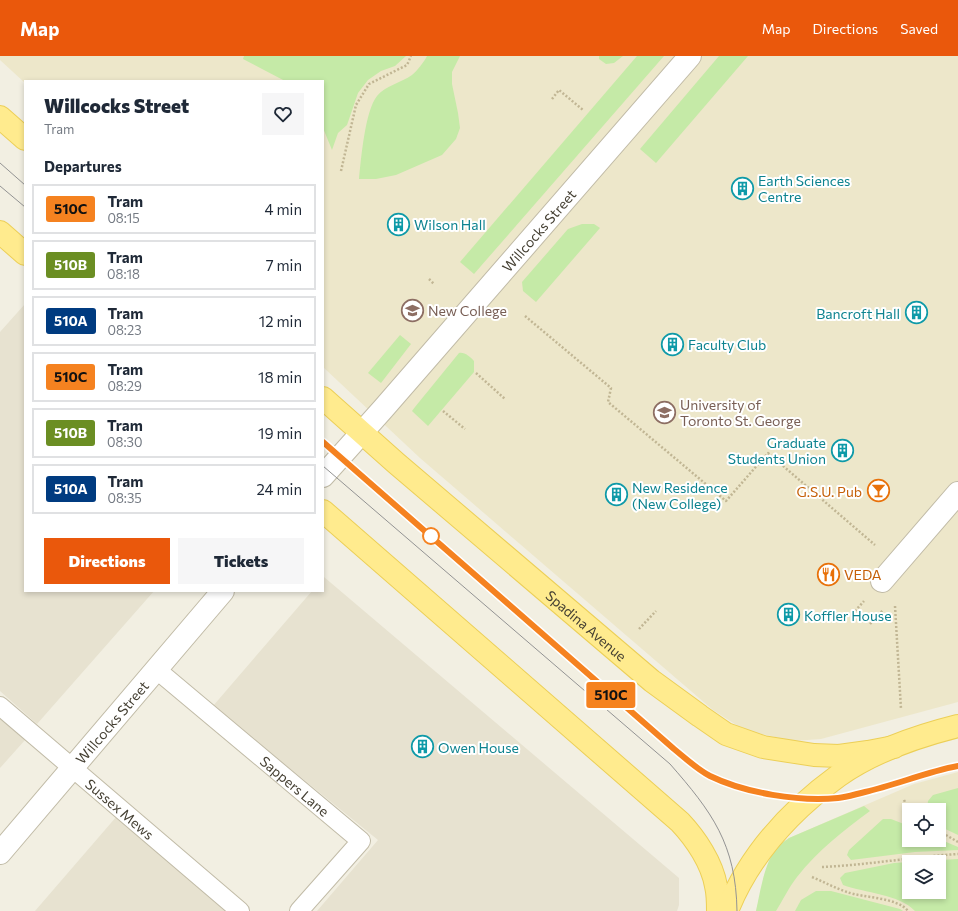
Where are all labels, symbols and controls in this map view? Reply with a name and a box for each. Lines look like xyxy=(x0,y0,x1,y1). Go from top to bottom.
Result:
text: Map xyxy=(20,17,59,40)
text: Map xyxy=(762,20,791,37)
text: Directions xyxy=(813,20,878,37)
text: Saved xyxy=(900,20,938,37)
button: heart xyxy=(262,93,304,135)
text: Willcocks Street xyxy=(44,94,189,117)
text: Tram xyxy=(44,121,74,137)
text: Departures xyxy=(44,157,122,175)
place label: Earth Sciences Centre xyxy=(758,172,850,205)
building icon: Earth Sciences Centre xyxy=(730,175,756,201)
street label: Willcocks Street xyxy=(498,185,579,275)
text: Tram xyxy=(107,192,143,210)
text: 510C xyxy=(54,200,87,217)
text: 4 min xyxy=(265,200,302,218)
text: 08:15 xyxy=(107,210,140,226)
building icon: Wilson Hall xyxy=(386,211,412,237)
place label: Wilson Hall xyxy=(414,216,486,233)
text: Tram xyxy=(107,248,143,266)
text: 510B xyxy=(54,256,87,273)
text: 7 min xyxy=(266,256,302,274)
text: 08:18 xyxy=(107,266,140,282)
school or university icon: New College xyxy=(400,297,426,323)
building icon: Bancroft Hall xyxy=(903,300,929,326)
place label: New College xyxy=(428,302,507,319)
text: Tram xyxy=(108,304,143,322)
place label: Bancroft Hall xyxy=(816,305,900,322)
text: 510A xyxy=(54,312,88,329)
text: 12 min xyxy=(259,312,302,330)
text: 08:23 xyxy=(108,322,142,338)
building icon: Faculty Club xyxy=(660,331,686,357)
place label: Faculty Club xyxy=(688,336,766,353)
text: Tram xyxy=(107,360,143,378)
text: 510C xyxy=(54,368,87,385)
text: 18 min xyxy=(258,368,302,386)
text: 08:29 xyxy=(107,378,142,394)
place label: University of Toronto St. George xyxy=(680,396,801,429)
school or university icon: University of Toronto St. George xyxy=(652,399,678,425)
text: Tram xyxy=(107,416,143,434)
text: 510B xyxy=(54,424,87,441)
text: 19 min xyxy=(258,424,302,442)
text: 08:30 xyxy=(107,434,142,450)
place label: Graduate Students Union xyxy=(728,434,826,467)
building icon: Graduate Students Union xyxy=(829,437,855,463)
text: Tram xyxy=(108,472,143,490)
bar icon: G.S.U. Pub xyxy=(865,478,891,504)
place label: New Residence (New College) xyxy=(632,479,728,512)
text: 510A xyxy=(54,480,88,497)
text: 24 min xyxy=(257,480,302,498)
building icon: New Residence (New College) xyxy=(603,482,629,508)
place label: G.S.U. Pub xyxy=(796,483,862,500)
text: 08:35 xyxy=(108,490,142,506)
unlabelled marker xyxy=(422,527,440,545)
button: Directions xyxy=(44,538,170,584)
button: Tickets xyxy=(178,538,304,584)
restaurant icon: VEDA xyxy=(815,561,841,587)
place label: VEDA xyxy=(844,566,882,583)
street label: Spadina Avenue xyxy=(543,586,630,664)
building icon: Koffler House xyxy=(776,602,802,628)
place label: Koffler House xyxy=(804,607,892,624)
street label: Willcocks Street xyxy=(71,677,152,767)
line badge: 510C xyxy=(583,682,639,708)
text: 510C xyxy=(594,686,628,703)
building icon: Owen House xyxy=(409,734,435,760)
place label: Owen House xyxy=(438,739,519,756)
street label: Sappers Lane xyxy=(257,752,333,819)
street label: Sussex Mews xyxy=(83,775,158,843)
map controls xyxy=(902,803,946,899)
button: locate xyxy=(902,803,946,847)
button: layers xyxy=(902,855,946,899)

